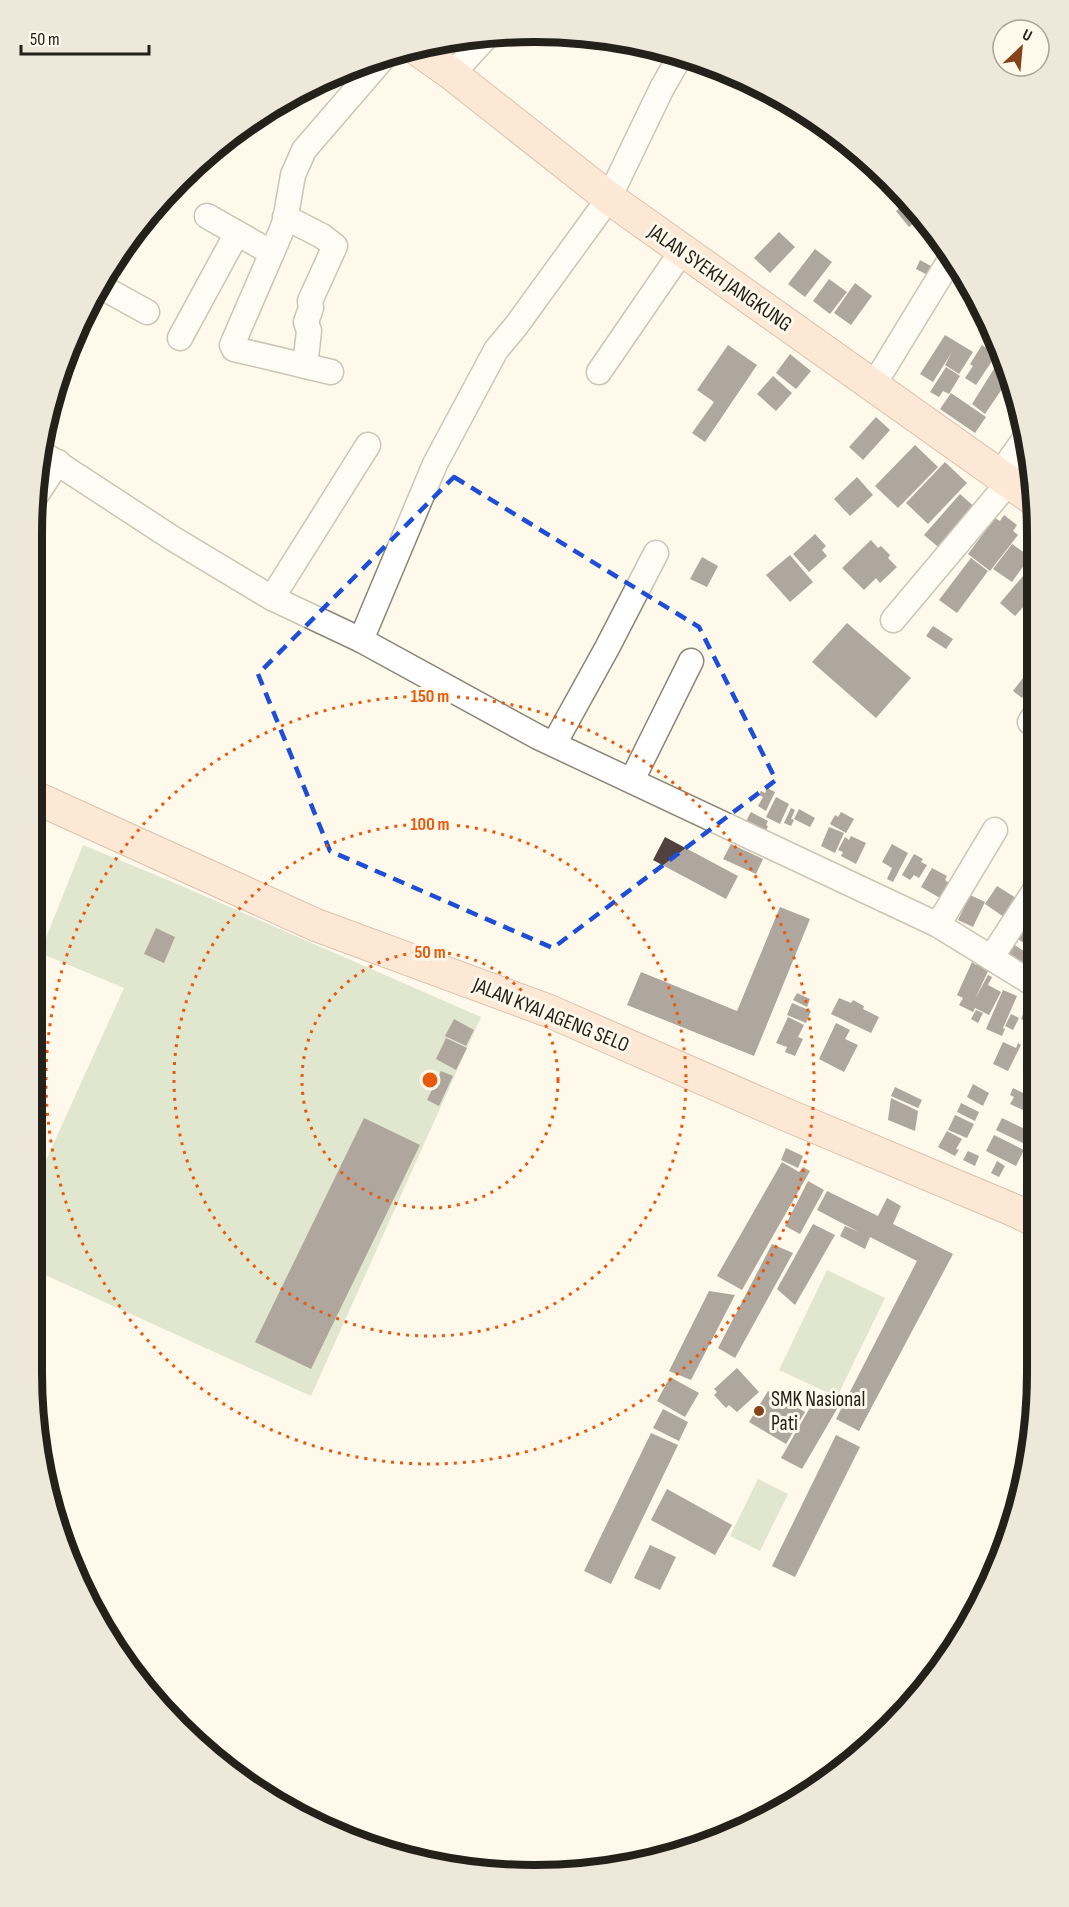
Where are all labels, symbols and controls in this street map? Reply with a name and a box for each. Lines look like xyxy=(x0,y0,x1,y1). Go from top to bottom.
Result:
scale bar xyxy=(21,18,148,56)
north arrow xyxy=(991,18,1051,78)
text: U xyxy=(1019,25,1035,46)
text: 50 m xyxy=(30,29,60,50)
street label: JALAN SYEKH JANGKUNG xyxy=(642,219,797,337)
text: 150 m xyxy=(411,686,449,707)
text: 100 m xyxy=(411,814,450,835)
text: 50 m xyxy=(414,942,446,963)
street label: JALAN KYAI AGENG SELO xyxy=(468,972,633,1058)
centre of rings xyxy=(420,1070,440,1090)
place label: SMK Nasional Pati xyxy=(771,1387,865,1436)
marker: SMK Nasional Pati xyxy=(752,1404,766,1418)

